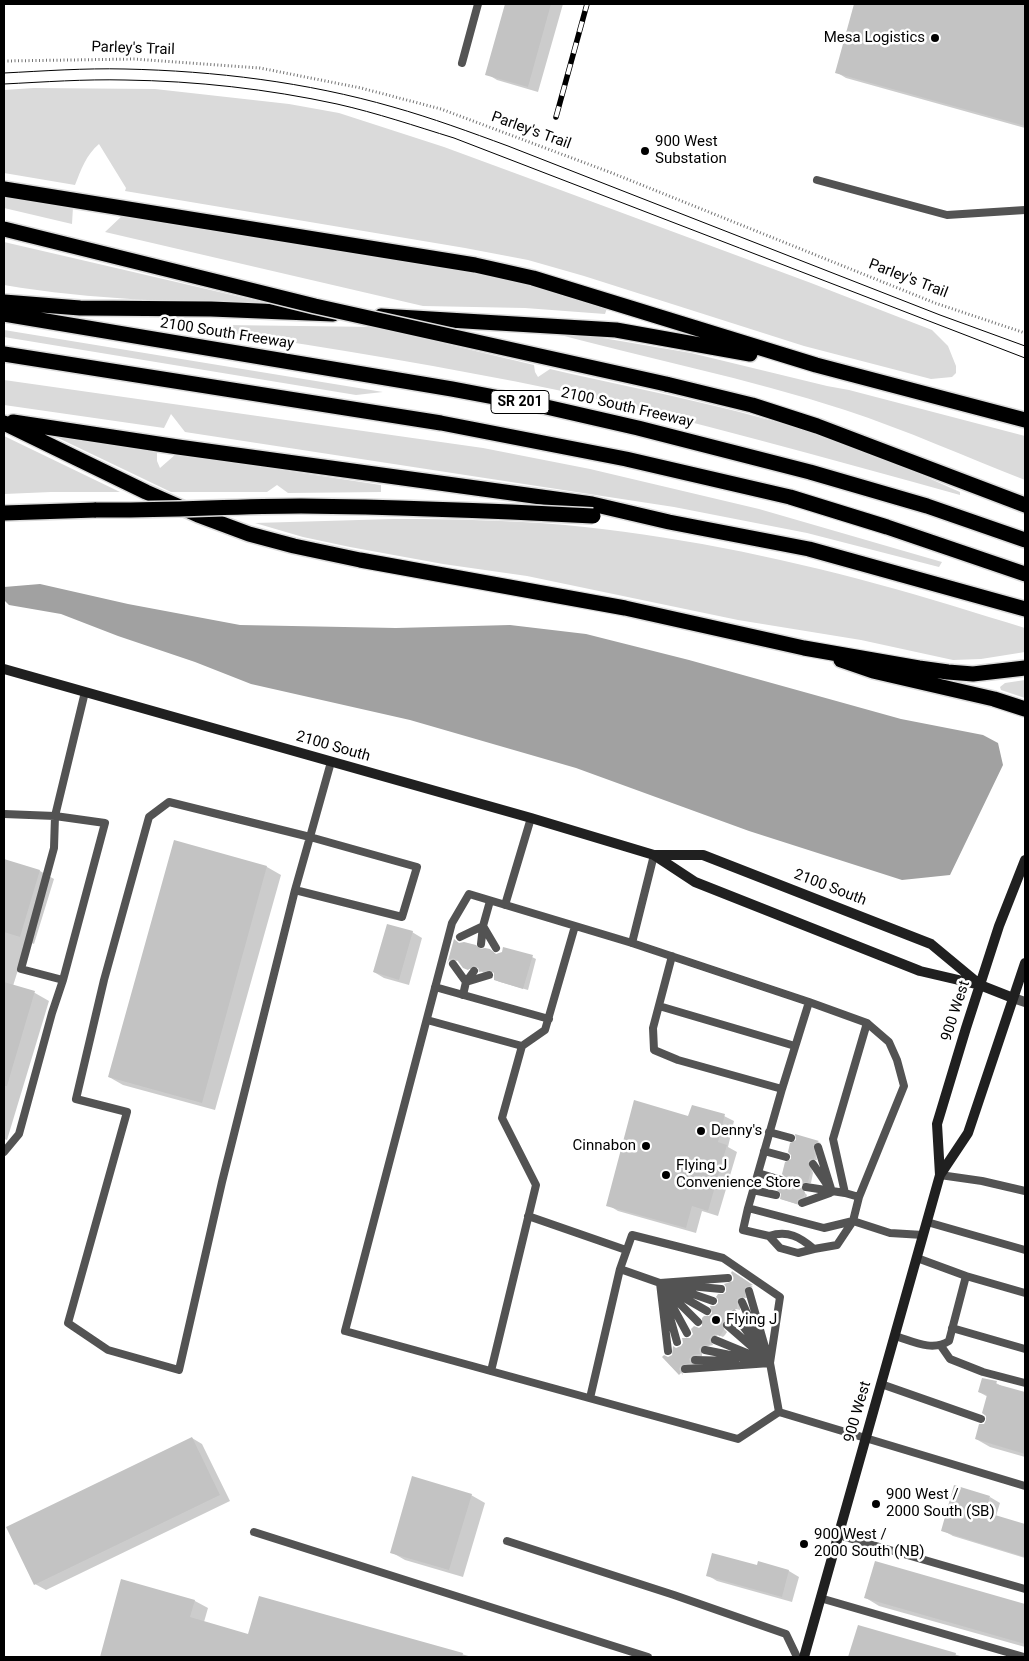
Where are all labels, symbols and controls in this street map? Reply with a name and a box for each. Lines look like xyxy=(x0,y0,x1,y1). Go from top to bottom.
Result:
place label: Mesa Logistics xyxy=(824,29,925,47)
marker: Mesa Logistics xyxy=(929,32,941,44)
street label: Parley's Trail xyxy=(91,39,175,59)
street label: Parley's Trail xyxy=(489,108,573,154)
place label: 900 West Substation xyxy=(655,133,727,168)
marker: 900 West Substation xyxy=(639,145,651,157)
street label: Parley's Trail xyxy=(866,256,950,302)
street label: 2100 South Freeway xyxy=(159,315,295,353)
street label: 2100 South Freeway xyxy=(559,384,695,432)
road number: SR 201 xyxy=(491,391,549,414)
street label: 2100 South xyxy=(294,728,372,766)
street label: 2100 South xyxy=(791,866,869,910)
street label: 900 West xyxy=(938,978,974,1044)
place label: Denny's xyxy=(711,1122,762,1140)
marker: Denny's xyxy=(695,1125,707,1137)
place label: Cinnabon xyxy=(573,1137,636,1155)
marker: Cinnabon xyxy=(640,1140,652,1152)
place label: Flying J Convenience Store xyxy=(676,1157,801,1192)
marker: Flying J Convenience Store xyxy=(660,1169,672,1181)
place label: Flying J xyxy=(726,1311,777,1329)
marker: Flying J xyxy=(710,1314,722,1326)
street label: 900 West xyxy=(841,1379,875,1445)
place label: 900 West / 2000 South (SB) xyxy=(886,1486,995,1521)
marker: 900 West / 2000 South (SB) xyxy=(870,1498,882,1510)
place label: 900 West / 2000 South (NB) xyxy=(814,1526,924,1561)
marker: 900 West / 2000 South (NB) xyxy=(798,1538,810,1550)

